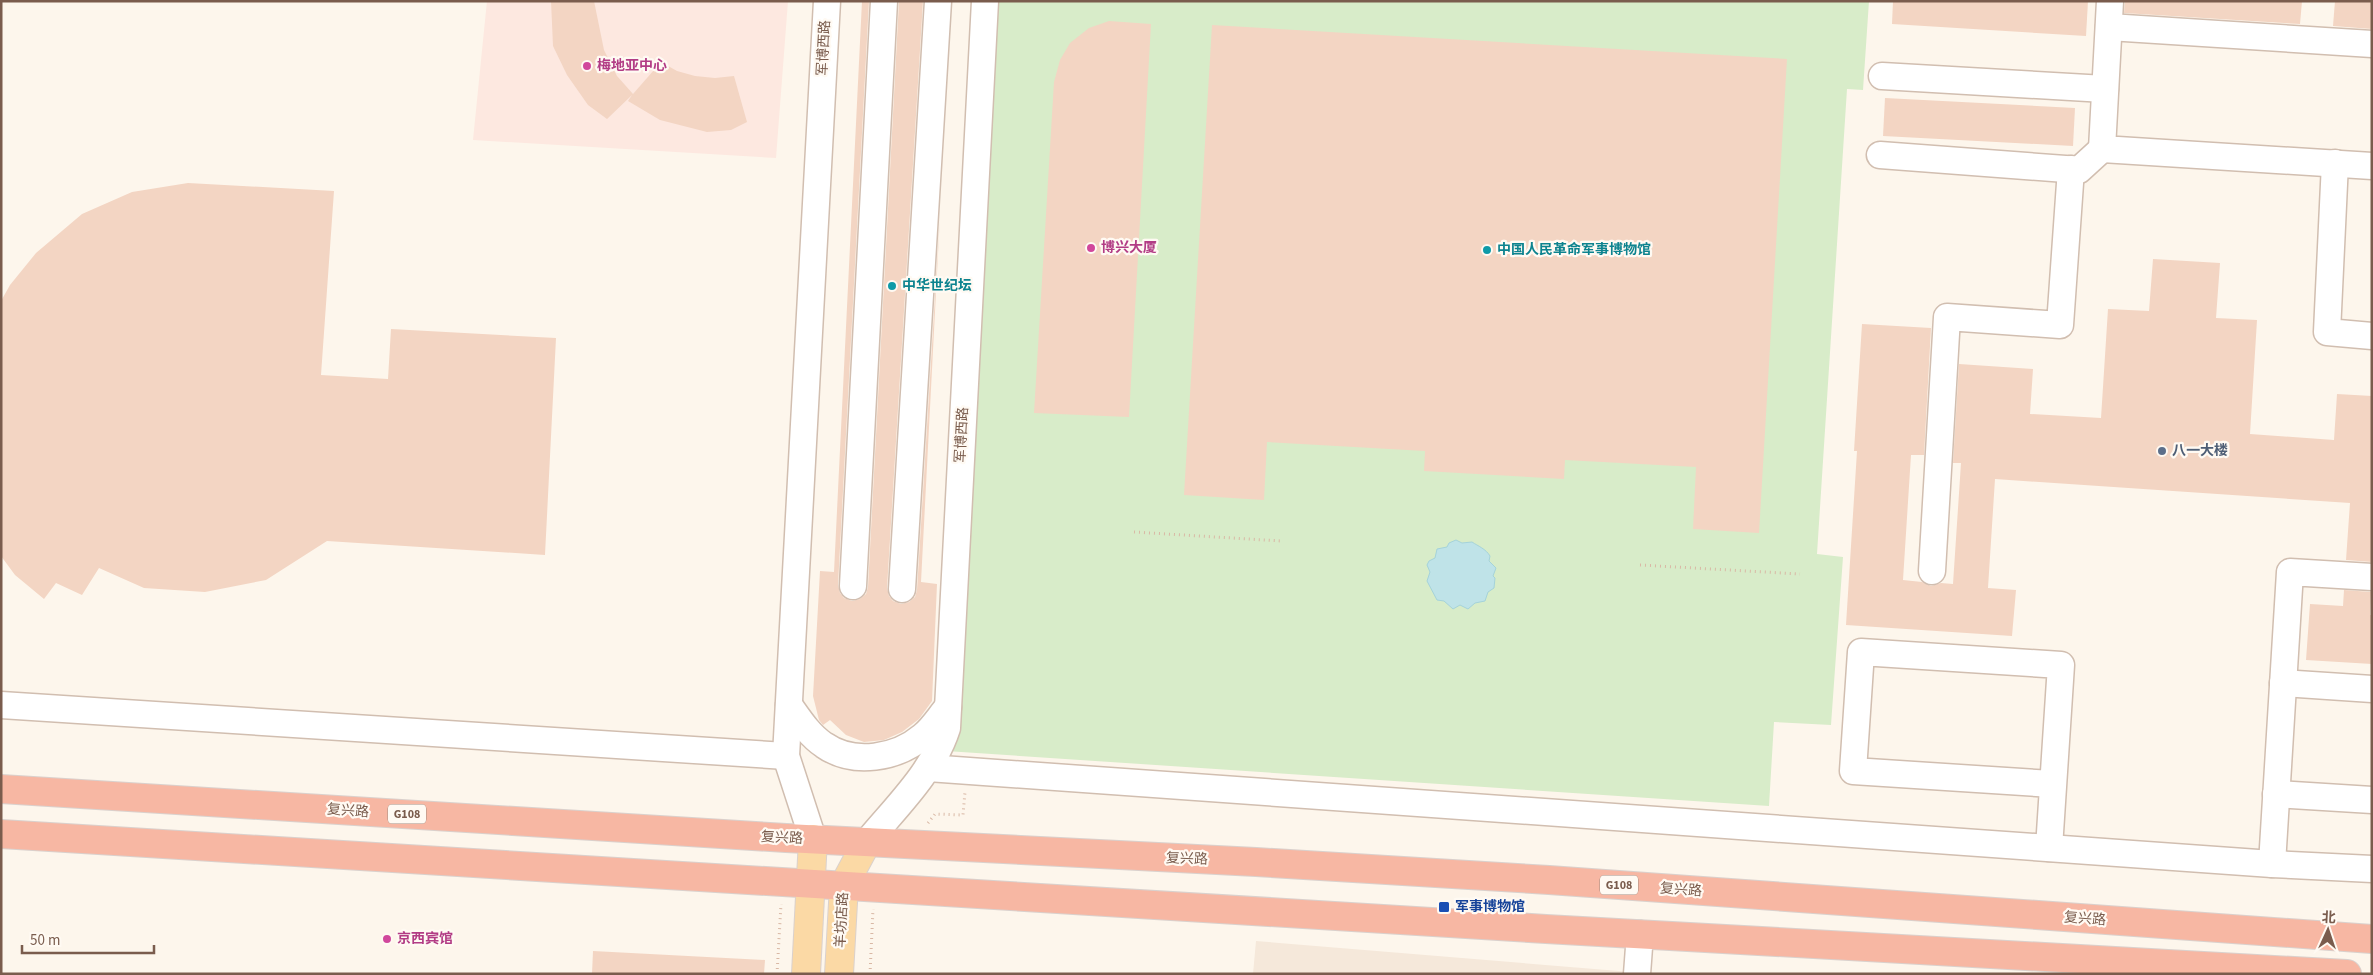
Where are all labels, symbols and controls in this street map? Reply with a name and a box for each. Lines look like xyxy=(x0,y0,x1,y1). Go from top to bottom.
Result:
street label: 军博西路 xyxy=(813,20,835,76)
place label: 梅地亚中心 xyxy=(597,56,667,76)
marker: 梅地亚中心 xyxy=(581,60,593,72)
place label: 博兴大厦 xyxy=(1101,238,1157,258)
place label: 中国人民革命军事博物馆 xyxy=(1497,240,1651,260)
marker: 博兴大厦 xyxy=(1085,242,1097,254)
marker: 中国人民革命军事博物馆 xyxy=(1481,244,1493,256)
place label: 中华世纪坛 xyxy=(902,276,972,296)
marker: 中华世纪坛 xyxy=(886,280,898,292)
street label: 军博西路 xyxy=(951,407,973,463)
place label: 八一大楼 xyxy=(2172,441,2228,461)
marker: 八一大楼 xyxy=(2156,445,2168,457)
street label: 复兴路 xyxy=(326,800,370,822)
road number: G108 xyxy=(388,804,426,824)
street label: 复兴路 xyxy=(761,827,803,849)
street label: 复兴路 xyxy=(1166,848,1208,870)
road number: G108 xyxy=(1600,876,1638,894)
street label: 复兴路 xyxy=(1659,879,1703,901)
street label: 羊坊店路 xyxy=(831,892,853,948)
place label: 军事博物馆 xyxy=(1455,897,1525,917)
marker: 军事博物馆 xyxy=(1437,900,1451,914)
north arrow xyxy=(2303,905,2353,955)
street label: 复兴路 xyxy=(2063,908,2107,930)
text: 北 xyxy=(2321,908,2336,928)
scale bar xyxy=(22,922,155,954)
place label: 京西宾馆 xyxy=(397,929,453,949)
text: 50 m xyxy=(30,930,60,951)
marker: 京西宾馆 xyxy=(381,933,393,945)

